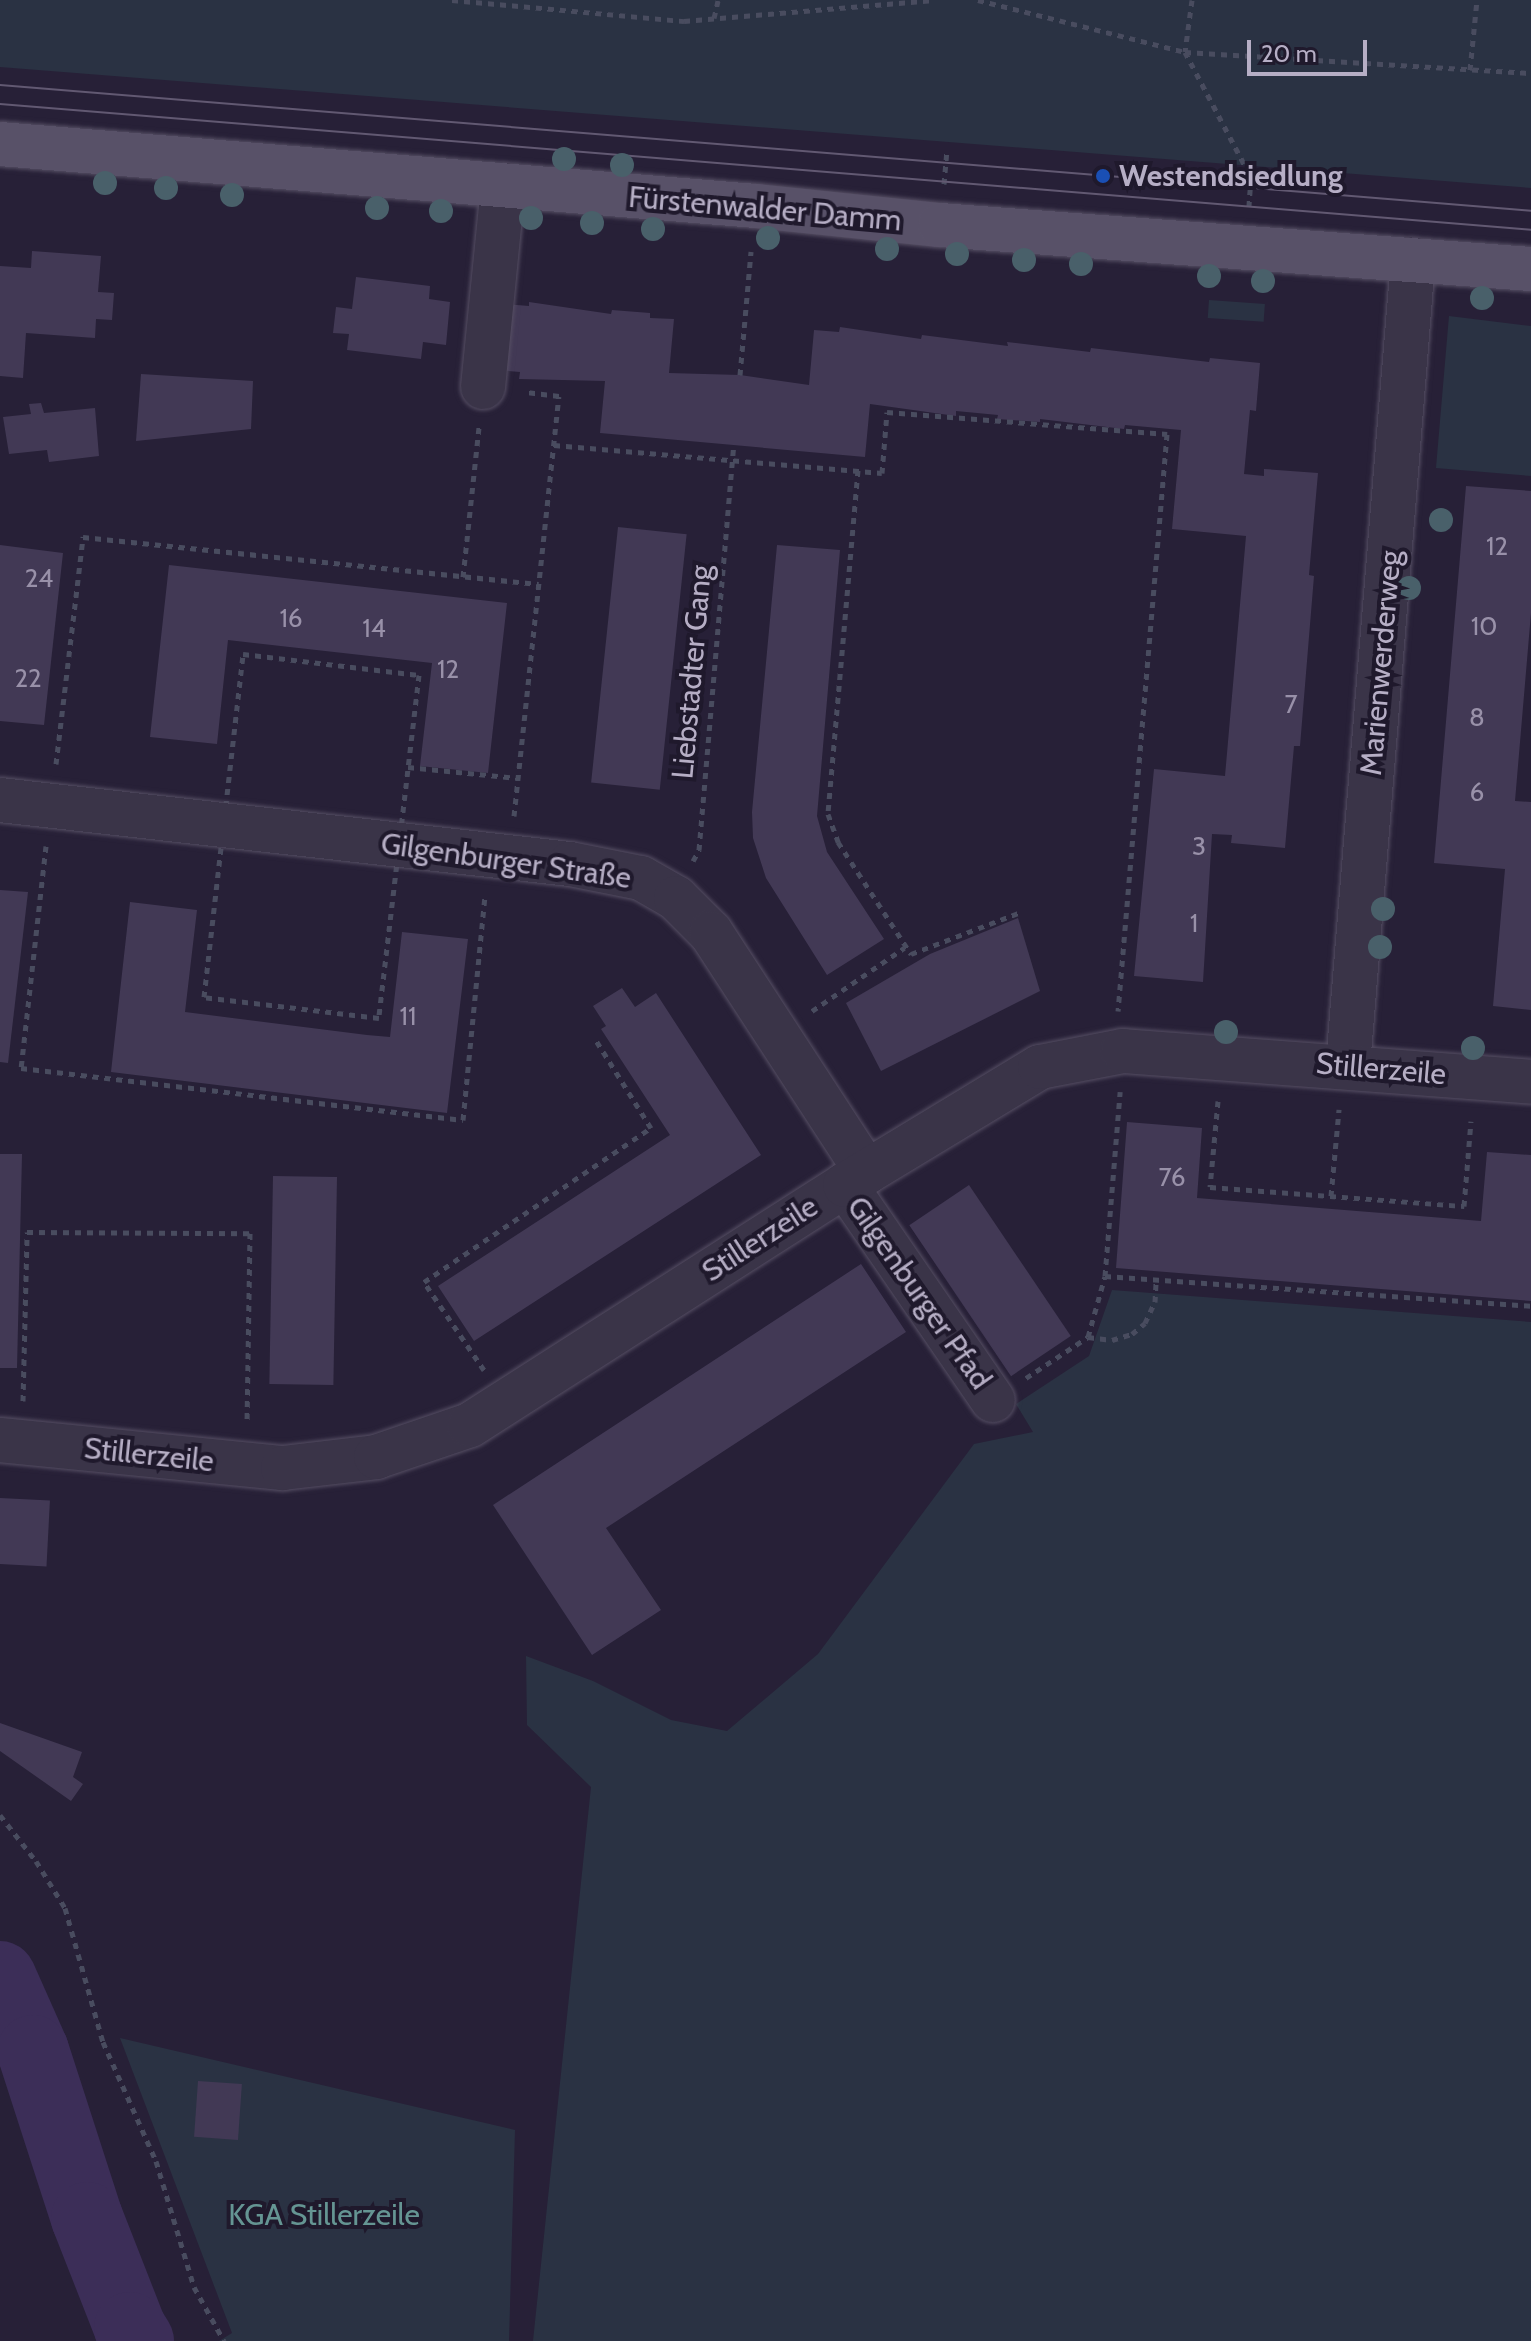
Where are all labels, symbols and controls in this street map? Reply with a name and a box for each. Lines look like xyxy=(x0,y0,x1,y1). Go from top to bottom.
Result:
scale bar xyxy=(1251,24,1371,74)
text: 20 m xyxy=(1261,39,1317,68)
place label: Westendsiedlung xyxy=(1119,158,1343,194)
marker: Westendsiedlung xyxy=(1094,167,1112,185)
street label: Fürstenwalder Damm xyxy=(627,179,903,239)
house number: 12 xyxy=(1486,531,1508,563)
street label: Marienwerderweg xyxy=(1353,549,1409,777)
house number: 24 xyxy=(25,563,53,595)
street label: Liebstadter Gang xyxy=(665,563,719,781)
house number: 16 xyxy=(279,603,303,635)
house number: 10 xyxy=(1471,611,1497,643)
house number: 14 xyxy=(362,613,386,645)
house number: 12 xyxy=(437,654,459,686)
house number: 22 xyxy=(14,663,42,695)
house number: 7 xyxy=(1284,689,1298,721)
house number: 8 xyxy=(1469,702,1485,734)
house number: 6 xyxy=(1470,777,1484,809)
street label: Gilgenburger Straße xyxy=(379,826,633,896)
house number: 3 xyxy=(1192,831,1206,863)
house number: 1 xyxy=(1190,908,1198,940)
house number: 11 xyxy=(400,1001,416,1033)
street label: Stillerzeile xyxy=(1315,1045,1447,1093)
house number: 76 xyxy=(1158,1162,1186,1194)
street label: Stillerzeile xyxy=(696,1188,824,1290)
street label: Gilgenburger Pfad xyxy=(839,1190,999,1396)
street label: Stillerzeile xyxy=(82,1430,216,1480)
park label: KGA Stillerzeile xyxy=(228,2197,420,2233)

